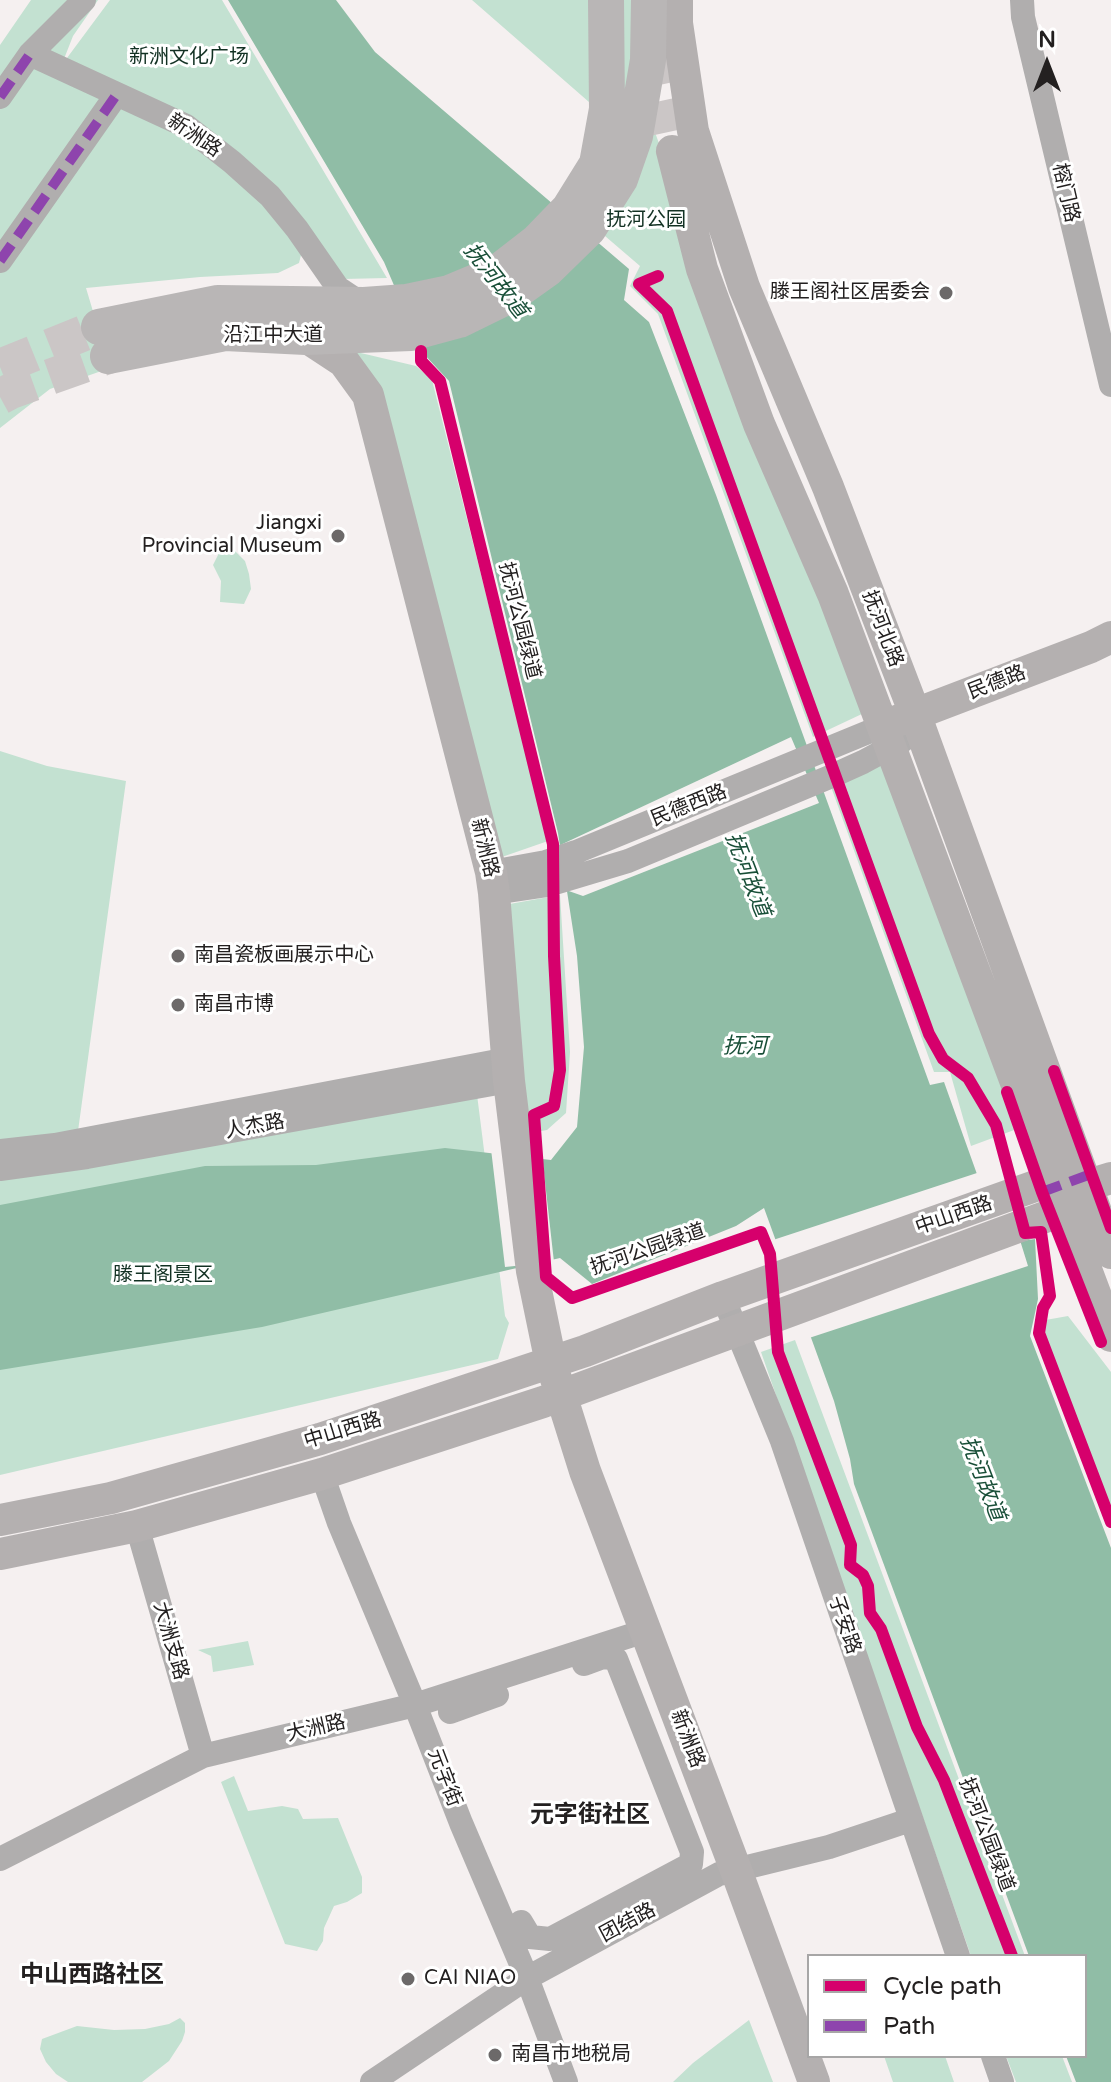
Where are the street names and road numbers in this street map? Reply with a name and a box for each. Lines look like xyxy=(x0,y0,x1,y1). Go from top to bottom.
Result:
street label: 新洲路 xyxy=(162,109,226,163)
street label: 榕门路 xyxy=(1047,161,1083,225)
street label: 沿江中大道 xyxy=(223,324,323,348)
street label: 抚河公园绿道 xyxy=(493,560,545,682)
street label: 抚河北路 xyxy=(856,587,908,671)
street label: 民德路 xyxy=(965,661,1029,705)
street label: 民德西路 xyxy=(647,780,731,832)
street label: 新洲路 xyxy=(465,816,503,880)
street label: 人杰路 xyxy=(223,1110,287,1144)
street label: 中山西路 xyxy=(912,1192,996,1240)
street label: 抚河公园绿道 xyxy=(587,1219,709,1281)
street label: 中山西路 xyxy=(301,1408,385,1454)
street label: 子安路 xyxy=(823,1593,865,1657)
street label: 大洲支路 xyxy=(147,1599,193,1683)
street label: 新洲路 xyxy=(665,1707,709,1771)
street label: 大洲路 xyxy=(284,1711,348,1747)
street label: 元字街 xyxy=(422,1746,466,1810)
street label: 抚河公园绿道 xyxy=(953,1775,1019,1895)
street label: 团结路 xyxy=(596,1898,660,1948)

